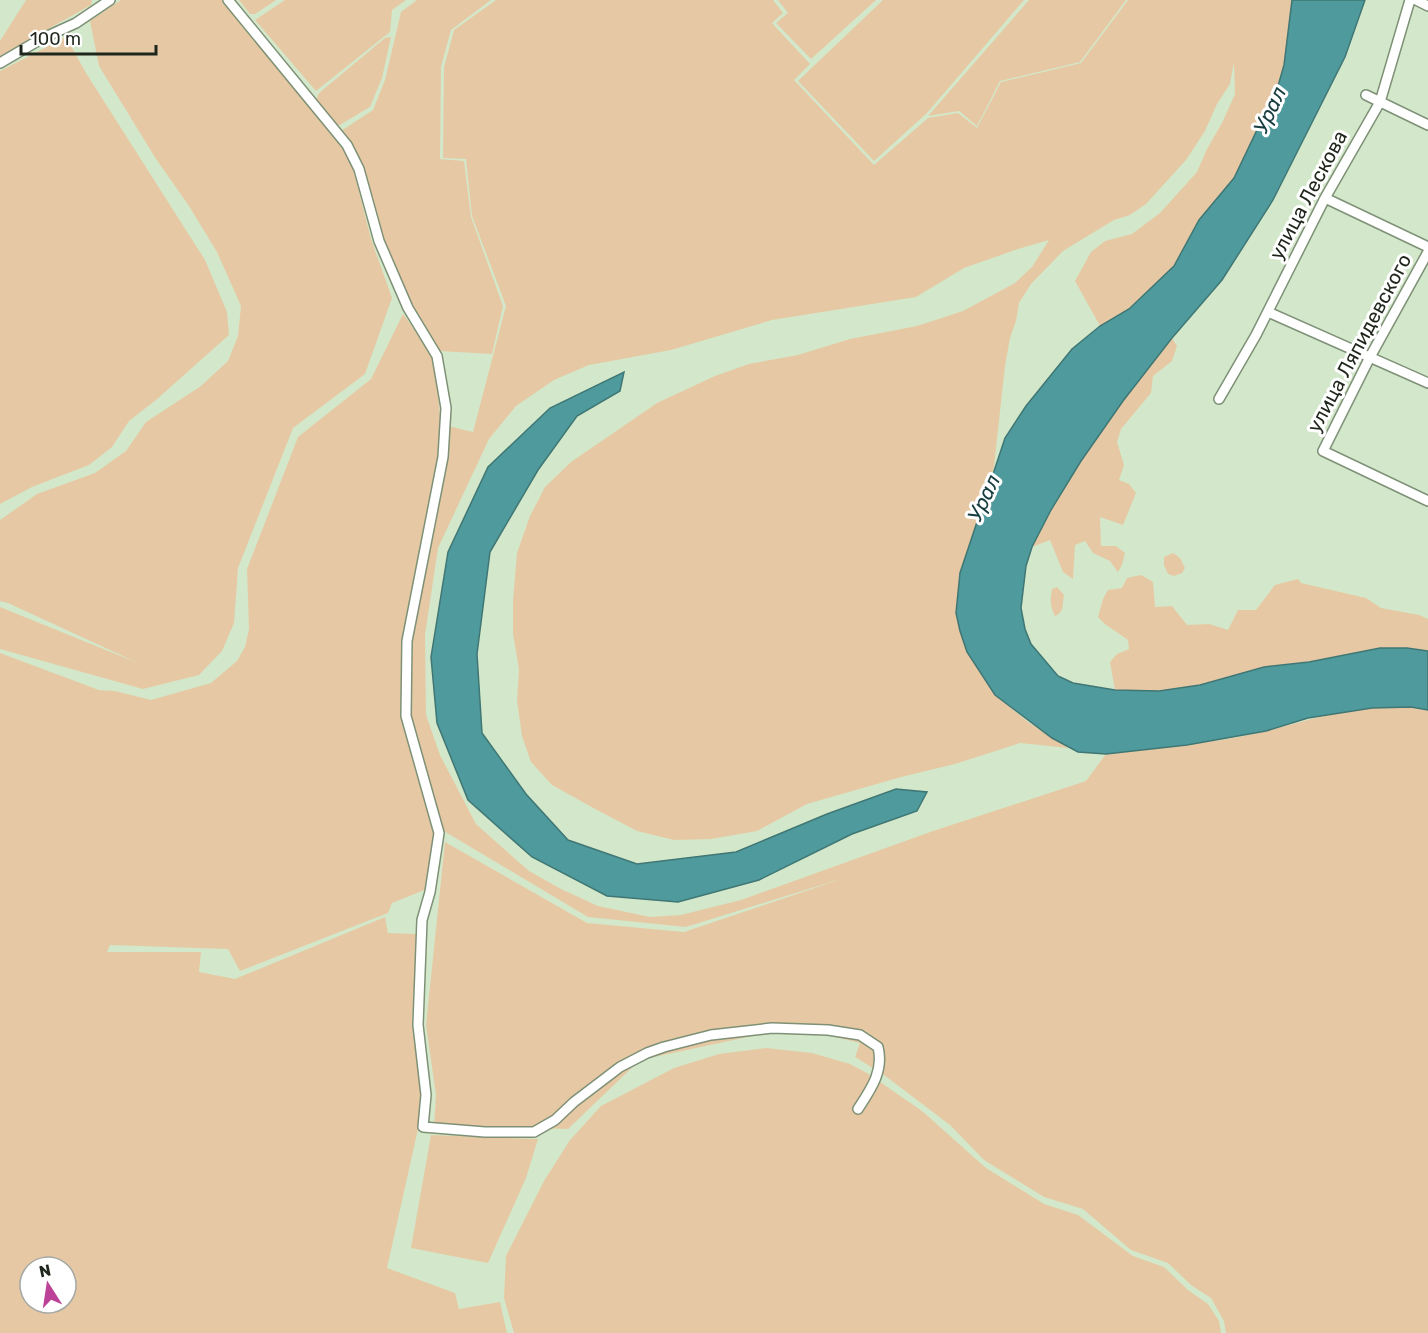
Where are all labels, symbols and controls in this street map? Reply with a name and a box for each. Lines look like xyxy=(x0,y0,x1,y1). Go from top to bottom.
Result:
scale bar xyxy=(21,18,156,56)
text: 100 m xyxy=(30,28,81,50)
water label: Урал xyxy=(1248,83,1291,137)
street label: улица Лескова xyxy=(1264,126,1352,264)
street label: улица Ляпидевского xyxy=(1302,250,1416,436)
water label: Урал xyxy=(962,471,1005,525)
north arrow xyxy=(18,1255,78,1315)
text: N xyxy=(37,1260,53,1281)

